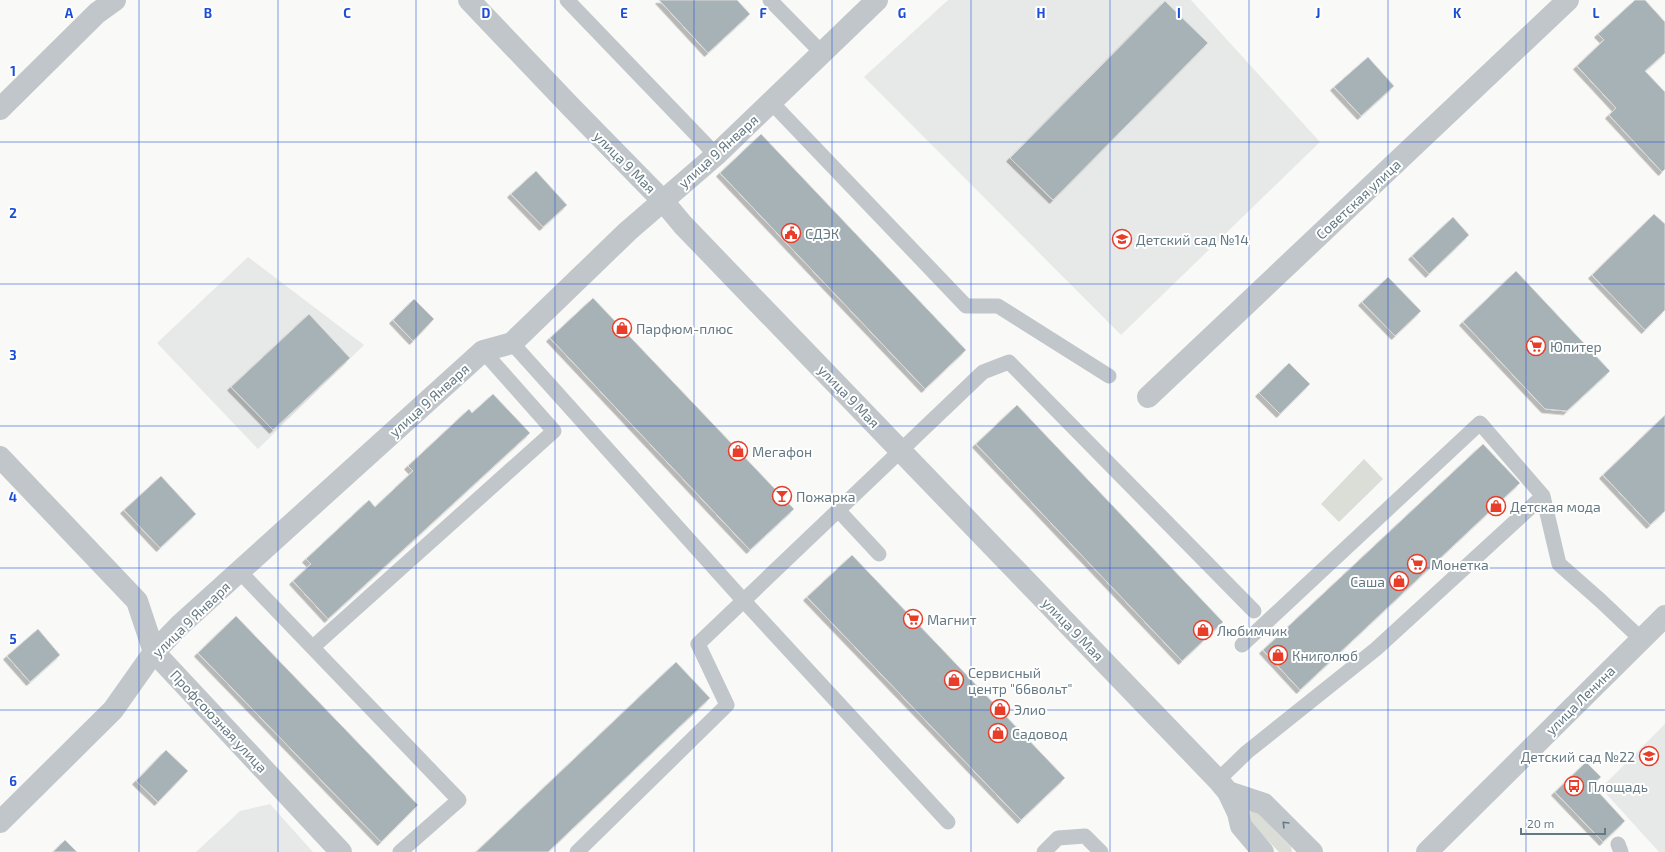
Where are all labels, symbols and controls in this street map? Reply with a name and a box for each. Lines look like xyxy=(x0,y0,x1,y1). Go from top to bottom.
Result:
text: A xyxy=(65,5,74,21)
text: B xyxy=(204,5,212,21)
text: C xyxy=(343,5,351,21)
text: D xyxy=(482,5,491,21)
text: E xyxy=(620,5,628,21)
text: F xyxy=(759,5,767,21)
text: G xyxy=(898,5,906,21)
text: H xyxy=(1037,5,1046,21)
text: I xyxy=(1177,5,1181,21)
text: J xyxy=(1316,5,1320,21)
text: K xyxy=(1453,5,1462,21)
text: L xyxy=(1593,5,1600,21)
text: 1 xyxy=(10,63,16,79)
street label: улица 9 Января xyxy=(675,111,761,191)
street label: улица 9 Мая xyxy=(590,127,660,197)
street label: Советская улица xyxy=(1312,155,1404,243)
text: 2 xyxy=(9,205,17,221)
public building icon: СДЭК xyxy=(780,222,802,244)
place label: СДЭК xyxy=(805,225,839,242)
school or university icon: Детский сад №14 xyxy=(1111,228,1133,250)
place label: Детский сад №14 xyxy=(1136,231,1249,248)
shop icon: Парфюм-плюс xyxy=(611,317,633,339)
place label: Парфюм-плюс xyxy=(636,320,733,337)
supermarket icon: Юпитер xyxy=(1525,335,1547,357)
place label: Юпитер xyxy=(1550,338,1602,355)
text: 3 xyxy=(9,347,17,363)
street label: улица 9 Января xyxy=(386,360,472,440)
street label: улица 9 Мая xyxy=(815,361,883,431)
shop icon: Мегафон xyxy=(727,440,749,462)
place label: Мегафон xyxy=(752,443,812,460)
bar icon: Пожарка xyxy=(771,485,793,507)
place label: Пожарка xyxy=(796,488,856,505)
text: 4 xyxy=(9,489,17,505)
shop icon: Детская мода xyxy=(1485,495,1507,517)
place label: Детская мода xyxy=(1510,498,1601,515)
supermarket icon: Монетка xyxy=(1406,553,1428,575)
place label: Монетка xyxy=(1431,556,1489,573)
shop icon: Саша xyxy=(1388,570,1410,592)
place label: Саша xyxy=(1350,573,1385,590)
street label: улица 9 Января xyxy=(149,578,233,660)
street label: улица 9 Мая xyxy=(1039,594,1107,664)
supermarket icon: Магнит xyxy=(902,608,924,630)
place label: Магнит xyxy=(927,611,977,628)
shop icon: Любимчик xyxy=(1192,619,1214,641)
place label: Любимчик xyxy=(1217,622,1288,639)
text: 5 xyxy=(9,631,17,647)
shop icon: Книголюб xyxy=(1267,644,1289,666)
place label: Книголюб xyxy=(1292,647,1358,664)
street label: улица Ленина xyxy=(1542,662,1618,738)
place label: Сервисный центр "66вольт" xyxy=(968,664,1073,697)
street label: Профсоюзная улица xyxy=(167,666,271,776)
shop icon: Сервисный центр "66вольт" xyxy=(943,669,965,691)
shop icon: Элио xyxy=(989,698,1011,720)
place label: Элио xyxy=(1014,701,1046,718)
shop icon: Садовод xyxy=(987,722,1009,744)
place label: Садовод xyxy=(1012,725,1068,742)
school or university icon: Детский сад №22 xyxy=(1638,745,1660,767)
place label: Детский сад №22 xyxy=(1521,748,1635,765)
text: 6 xyxy=(9,773,17,789)
bus stop icon: Площадь xyxy=(1563,775,1585,797)
place label: Площадь xyxy=(1588,778,1648,795)
scale bar xyxy=(1521,810,1605,836)
text: 20 m xyxy=(1527,816,1554,830)
one-way arrow xyxy=(1282,821,1290,829)

